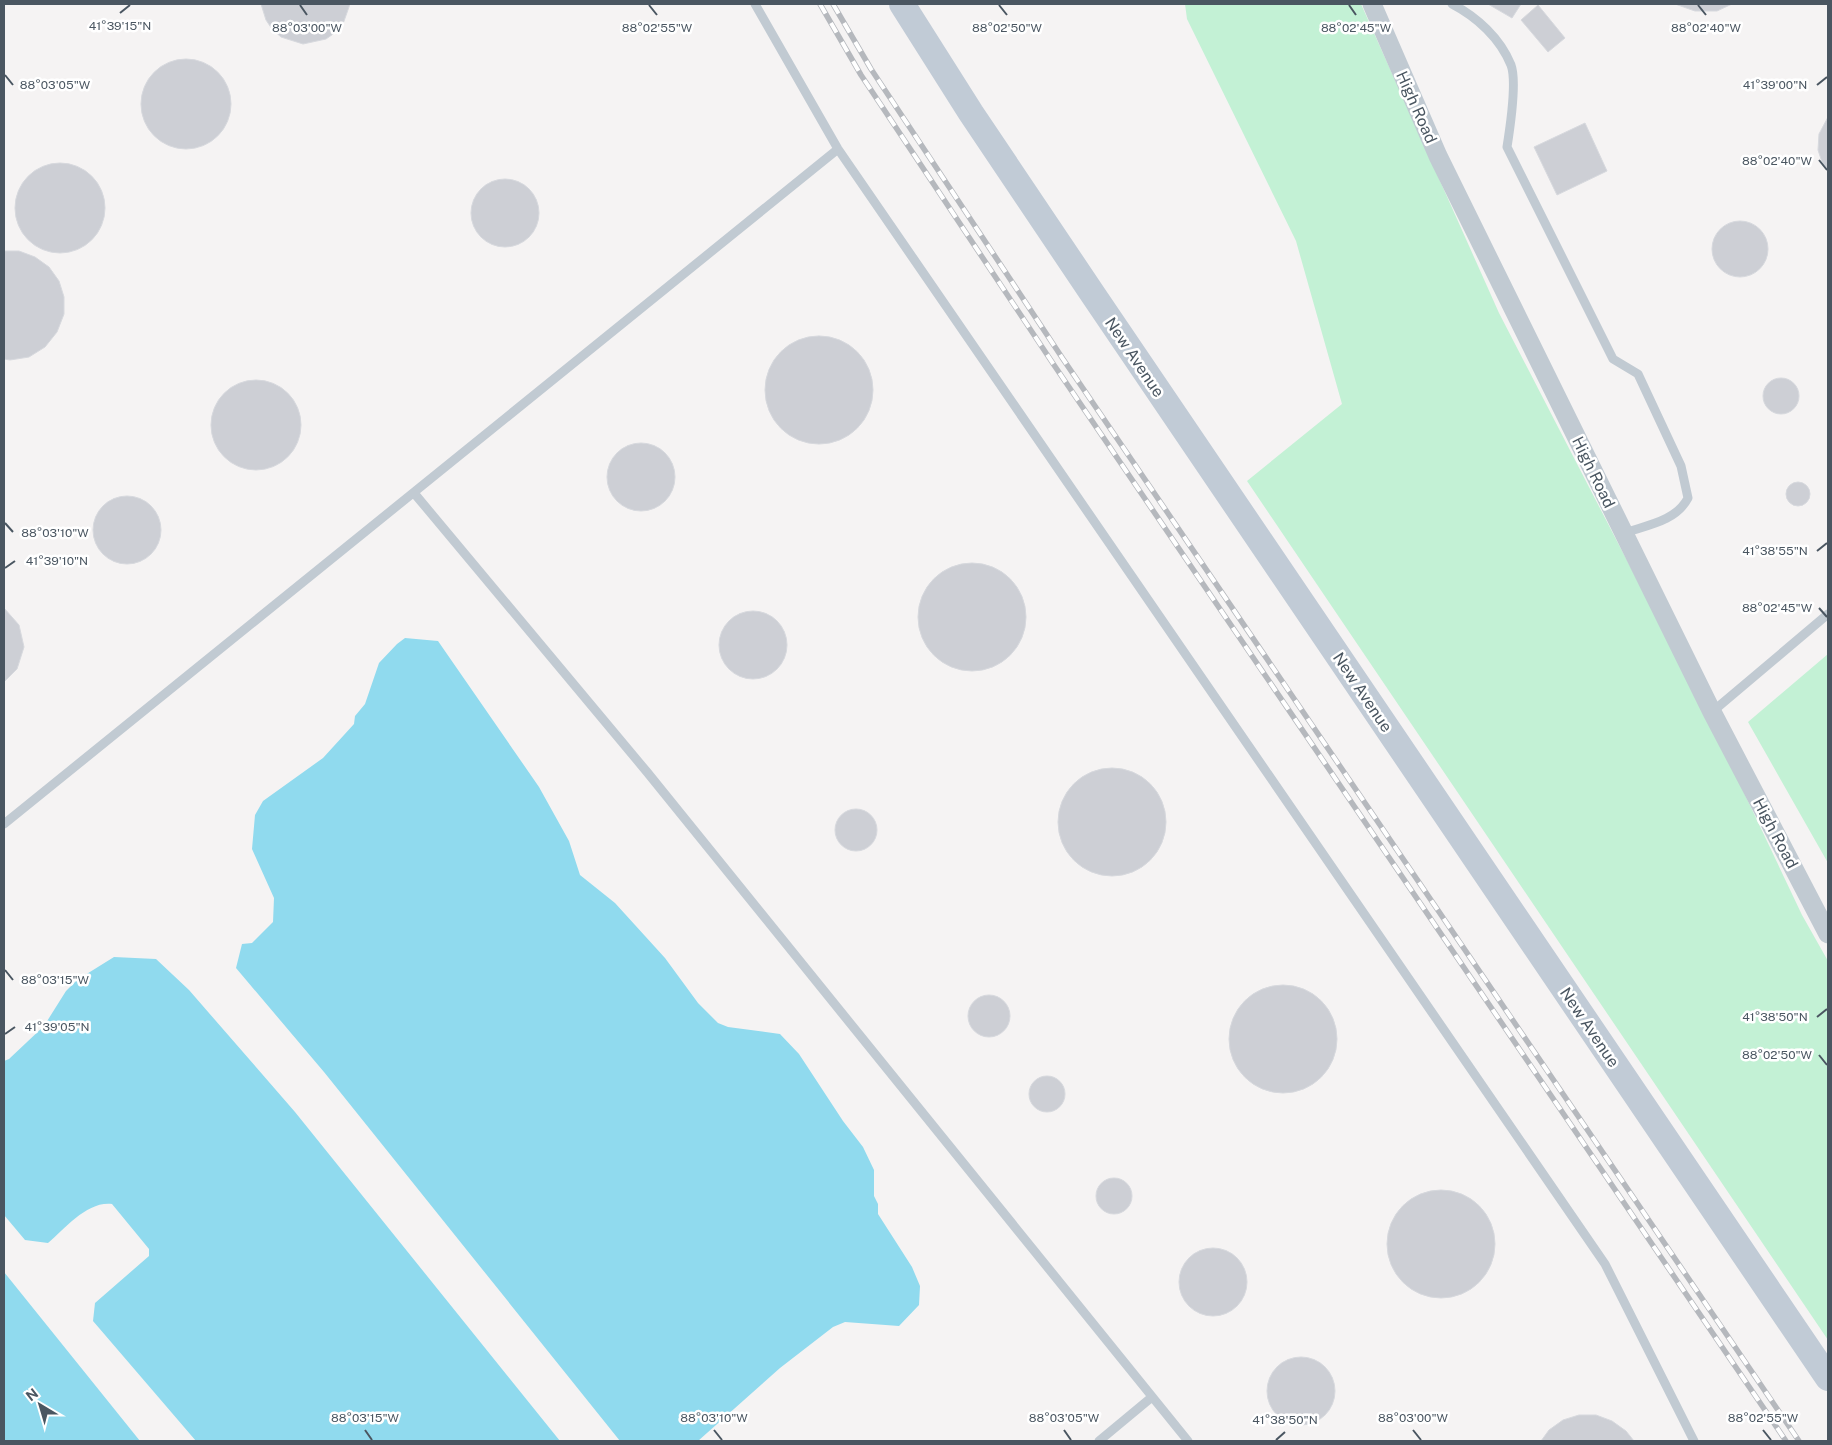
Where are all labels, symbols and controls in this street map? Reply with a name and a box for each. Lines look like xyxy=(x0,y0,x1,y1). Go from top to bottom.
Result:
text: 41°39'15"N xyxy=(89,19,151,33)
text: 88°03'00"W xyxy=(272,21,343,35)
text: 88°02'55"W xyxy=(622,21,693,35)
text: 88°02'50"W xyxy=(972,21,1043,35)
text: 88°02'45"W xyxy=(1321,21,1392,35)
text: 88°02'40"W xyxy=(1671,21,1742,35)
street label: High Road xyxy=(1392,68,1441,146)
text: 88°03'05"W xyxy=(20,78,91,92)
text: 41°39'00"N xyxy=(1743,78,1807,92)
text: 88°02'40"W xyxy=(1742,154,1813,168)
street label: New Avenue xyxy=(1101,314,1168,401)
street label: High Road xyxy=(1568,433,1619,511)
text: 88°03'10"W xyxy=(21,526,89,540)
text: 41°38'55"N xyxy=(1742,544,1808,558)
text: 41°39'10"N xyxy=(26,554,88,568)
text: 88°02'45"W xyxy=(1742,601,1813,615)
street label: New Avenue xyxy=(1329,649,1396,736)
street label: High Road xyxy=(1749,795,1802,872)
text: 88°03'15"W xyxy=(21,973,90,987)
street label: New Avenue xyxy=(1556,984,1623,1071)
text: 41°38'50"N xyxy=(1742,1010,1808,1024)
text: 41°39'05"N xyxy=(24,1020,90,1034)
text: 88°02'50"W xyxy=(1742,1048,1813,1062)
north arrow xyxy=(15,1380,65,1430)
text: N xyxy=(23,1385,41,1404)
text: 88°03'15"W xyxy=(331,1411,400,1425)
text: 88°03'10"W xyxy=(680,1411,748,1425)
text: 88°03'05"W xyxy=(1029,1411,1100,1425)
text: 88°03'00"W xyxy=(1378,1411,1449,1425)
text: 88°02'55"W xyxy=(1728,1411,1799,1425)
text: 41°38'50"N xyxy=(1252,1413,1318,1427)

